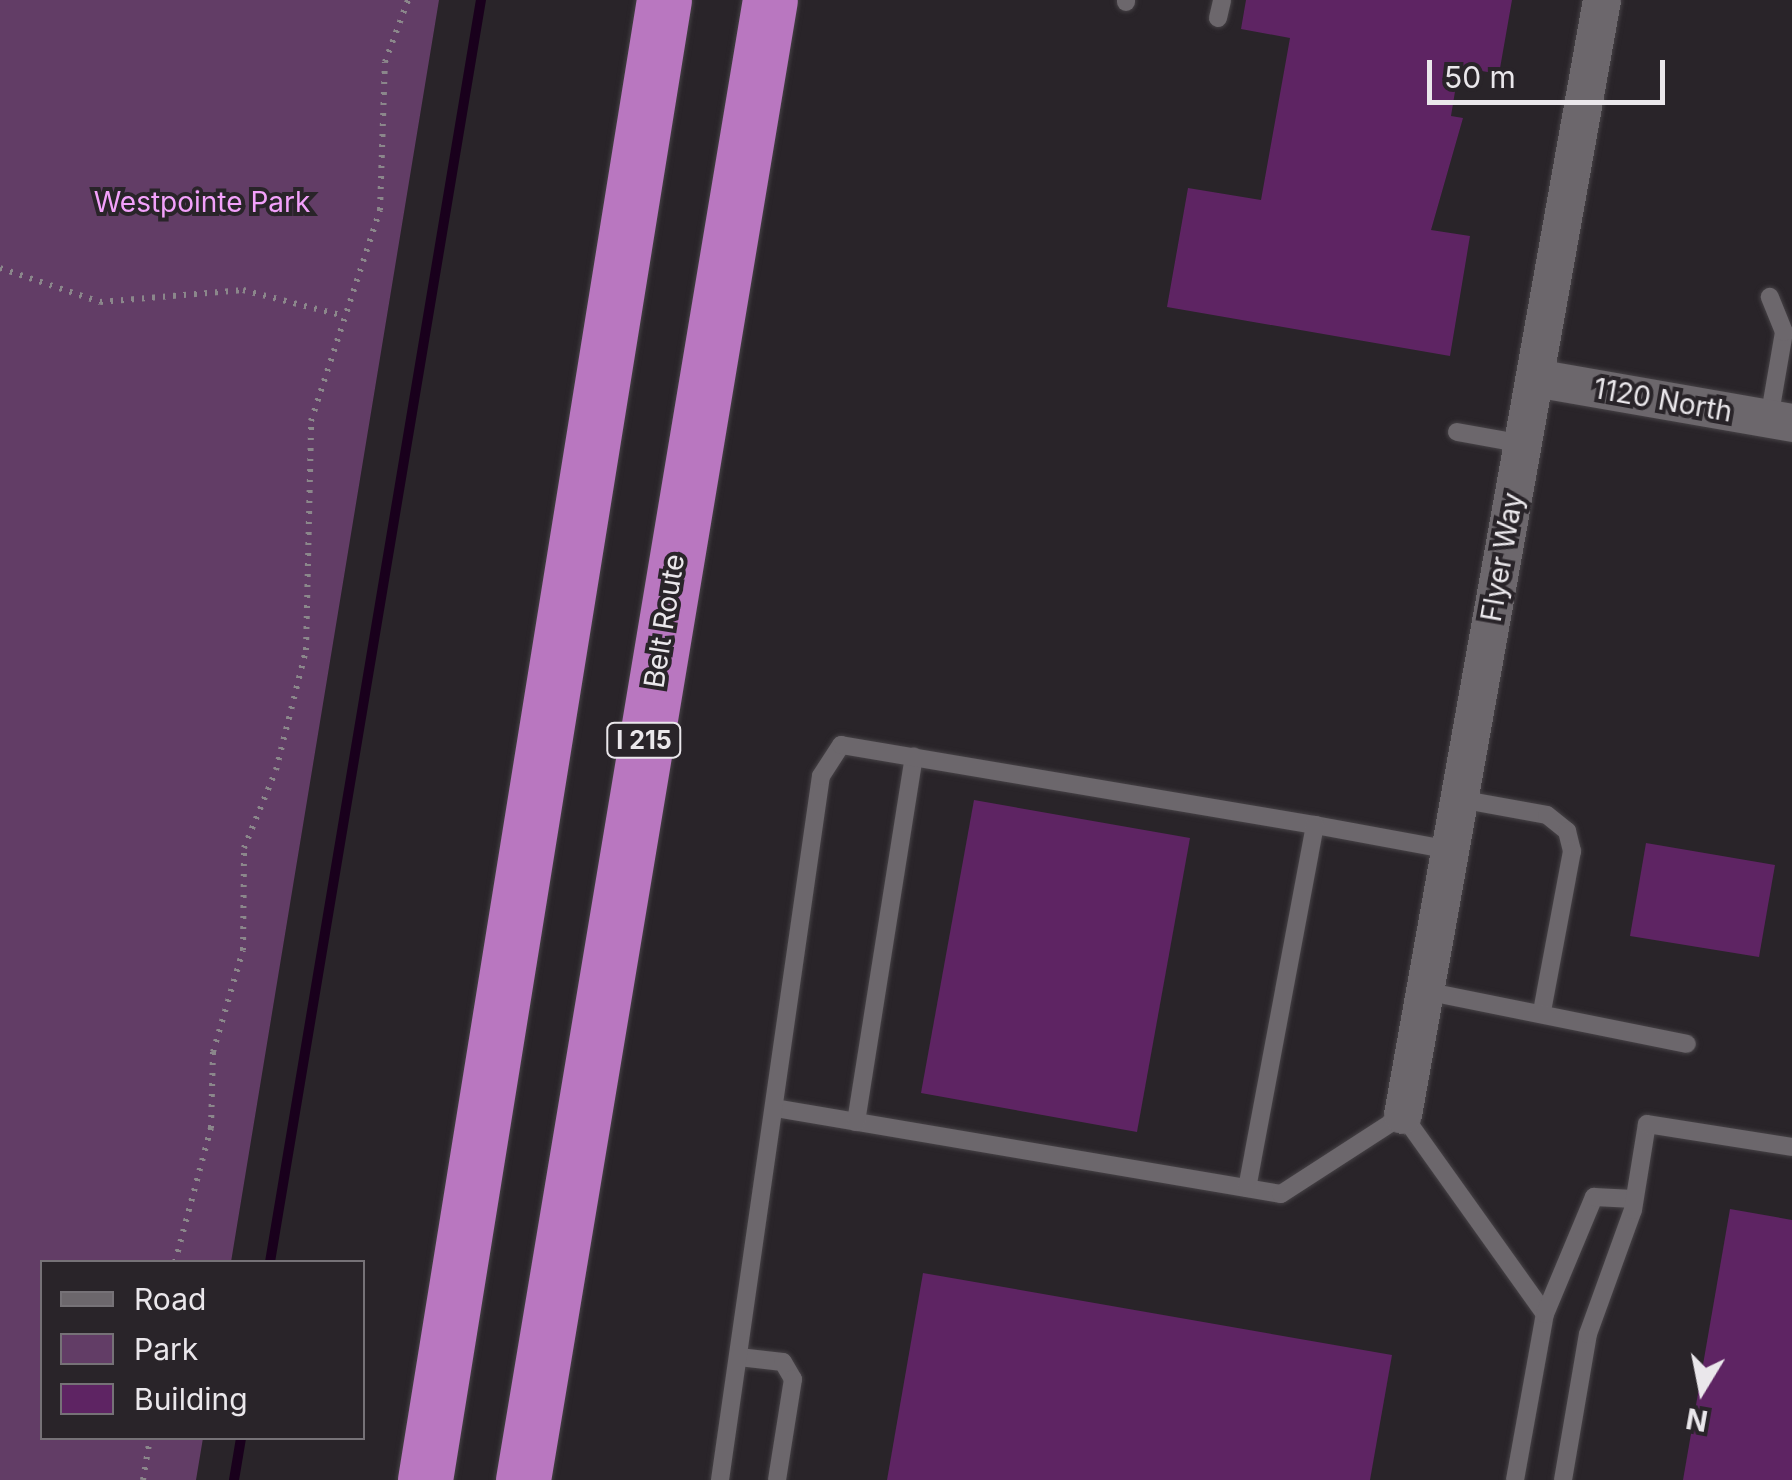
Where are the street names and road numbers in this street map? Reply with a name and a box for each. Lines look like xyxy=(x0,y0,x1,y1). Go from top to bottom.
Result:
street label: 1120 North xyxy=(1591,371,1735,429)
street label: Flyer Way xyxy=(1474,490,1530,624)
street label: Belt Route xyxy=(637,552,691,690)
road number: I 215 xyxy=(604,720,684,760)

